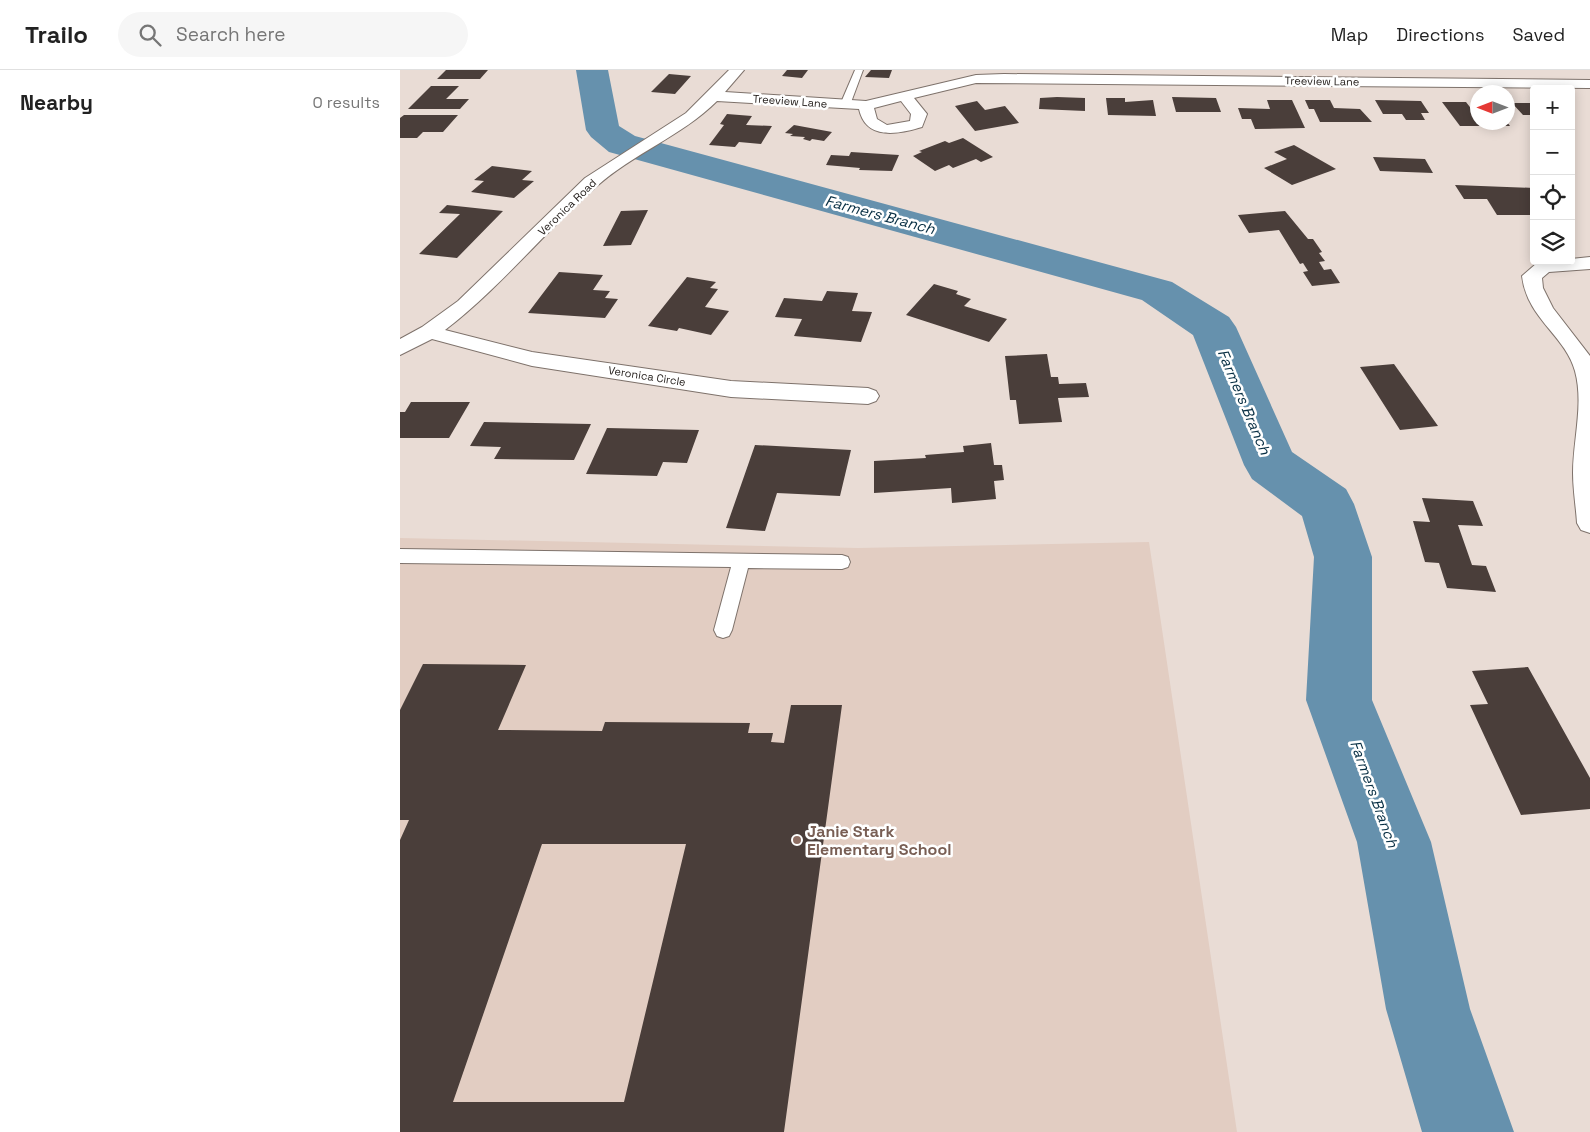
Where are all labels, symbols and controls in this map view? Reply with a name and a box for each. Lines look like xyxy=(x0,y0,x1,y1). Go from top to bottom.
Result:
search box xyxy=(118,12,468,57)
text: Trailo xyxy=(25,19,88,50)
icon: search xyxy=(136,21,164,49)
text: Search here xyxy=(176,22,286,47)
text: Map xyxy=(1331,23,1368,46)
text: Directions xyxy=(1396,23,1485,46)
text: Saved xyxy=(1513,23,1565,46)
street label: Treeview Lane xyxy=(1285,73,1359,89)
north arrow xyxy=(1470,85,1515,130)
map controls xyxy=(1530,85,1575,265)
button: + xyxy=(1530,85,1575,130)
text: Nearby xyxy=(20,89,93,116)
street label: Treeview Lane xyxy=(752,91,828,111)
text: 0 results xyxy=(312,92,380,113)
button: − xyxy=(1530,130,1575,175)
button: locate xyxy=(1530,175,1575,220)
street label: Veronica Road xyxy=(535,176,599,238)
water label: Farmers Branch xyxy=(823,191,938,238)
button: layers xyxy=(1530,220,1575,265)
water label: Farmers Branch xyxy=(1214,346,1276,458)
street label: Veronica Circle xyxy=(607,363,687,389)
water label: Farmers Branch xyxy=(1346,738,1403,851)
place label: Janie Stark Elementary School xyxy=(807,821,951,860)
marker: Janie Stark Elementary School xyxy=(791,834,803,846)

